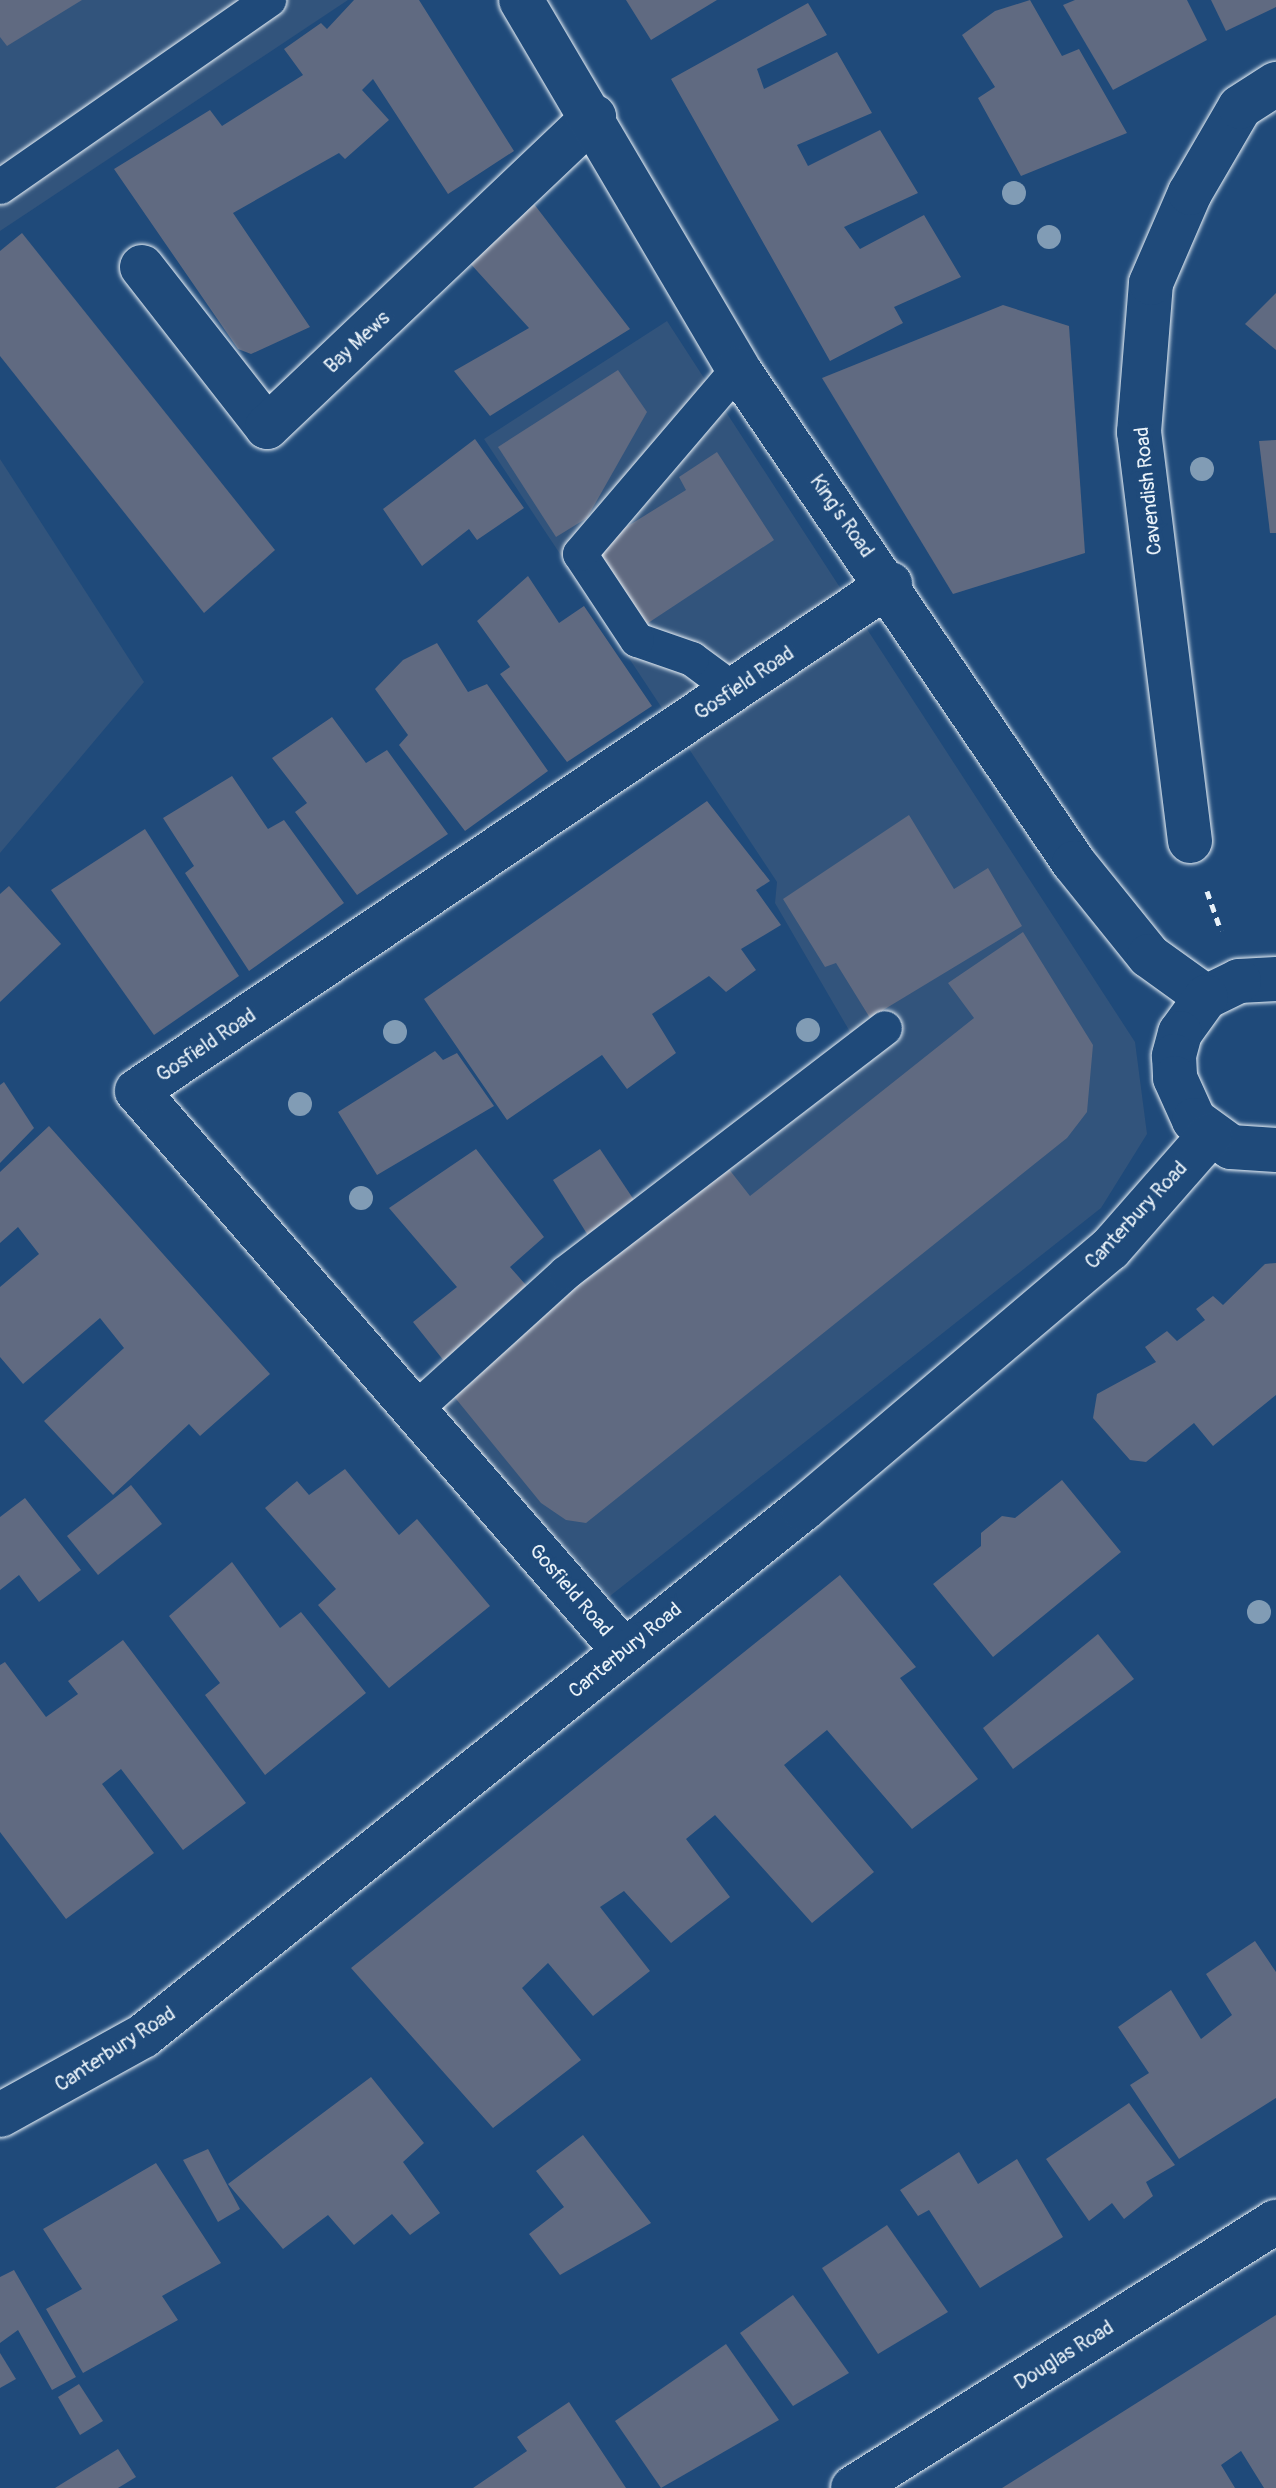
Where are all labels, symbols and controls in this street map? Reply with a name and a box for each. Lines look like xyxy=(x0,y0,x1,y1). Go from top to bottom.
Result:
street label: Bay Mews xyxy=(319,306,395,378)
street label: Cavendish Road xyxy=(1129,426,1167,556)
street label: King's Road xyxy=(805,470,879,562)
street label: Gosfield Road xyxy=(690,641,798,725)
street label: Gosfield Road xyxy=(152,1003,260,1087)
street label: Canterbury Road xyxy=(1080,1156,1192,1274)
street label: Gosfield Road xyxy=(524,1539,618,1641)
street label: Canterbury Road xyxy=(564,1597,686,1703)
street label: Canterbury Road xyxy=(50,2001,180,2097)
street label: Douglas Road xyxy=(1010,2315,1118,2395)

